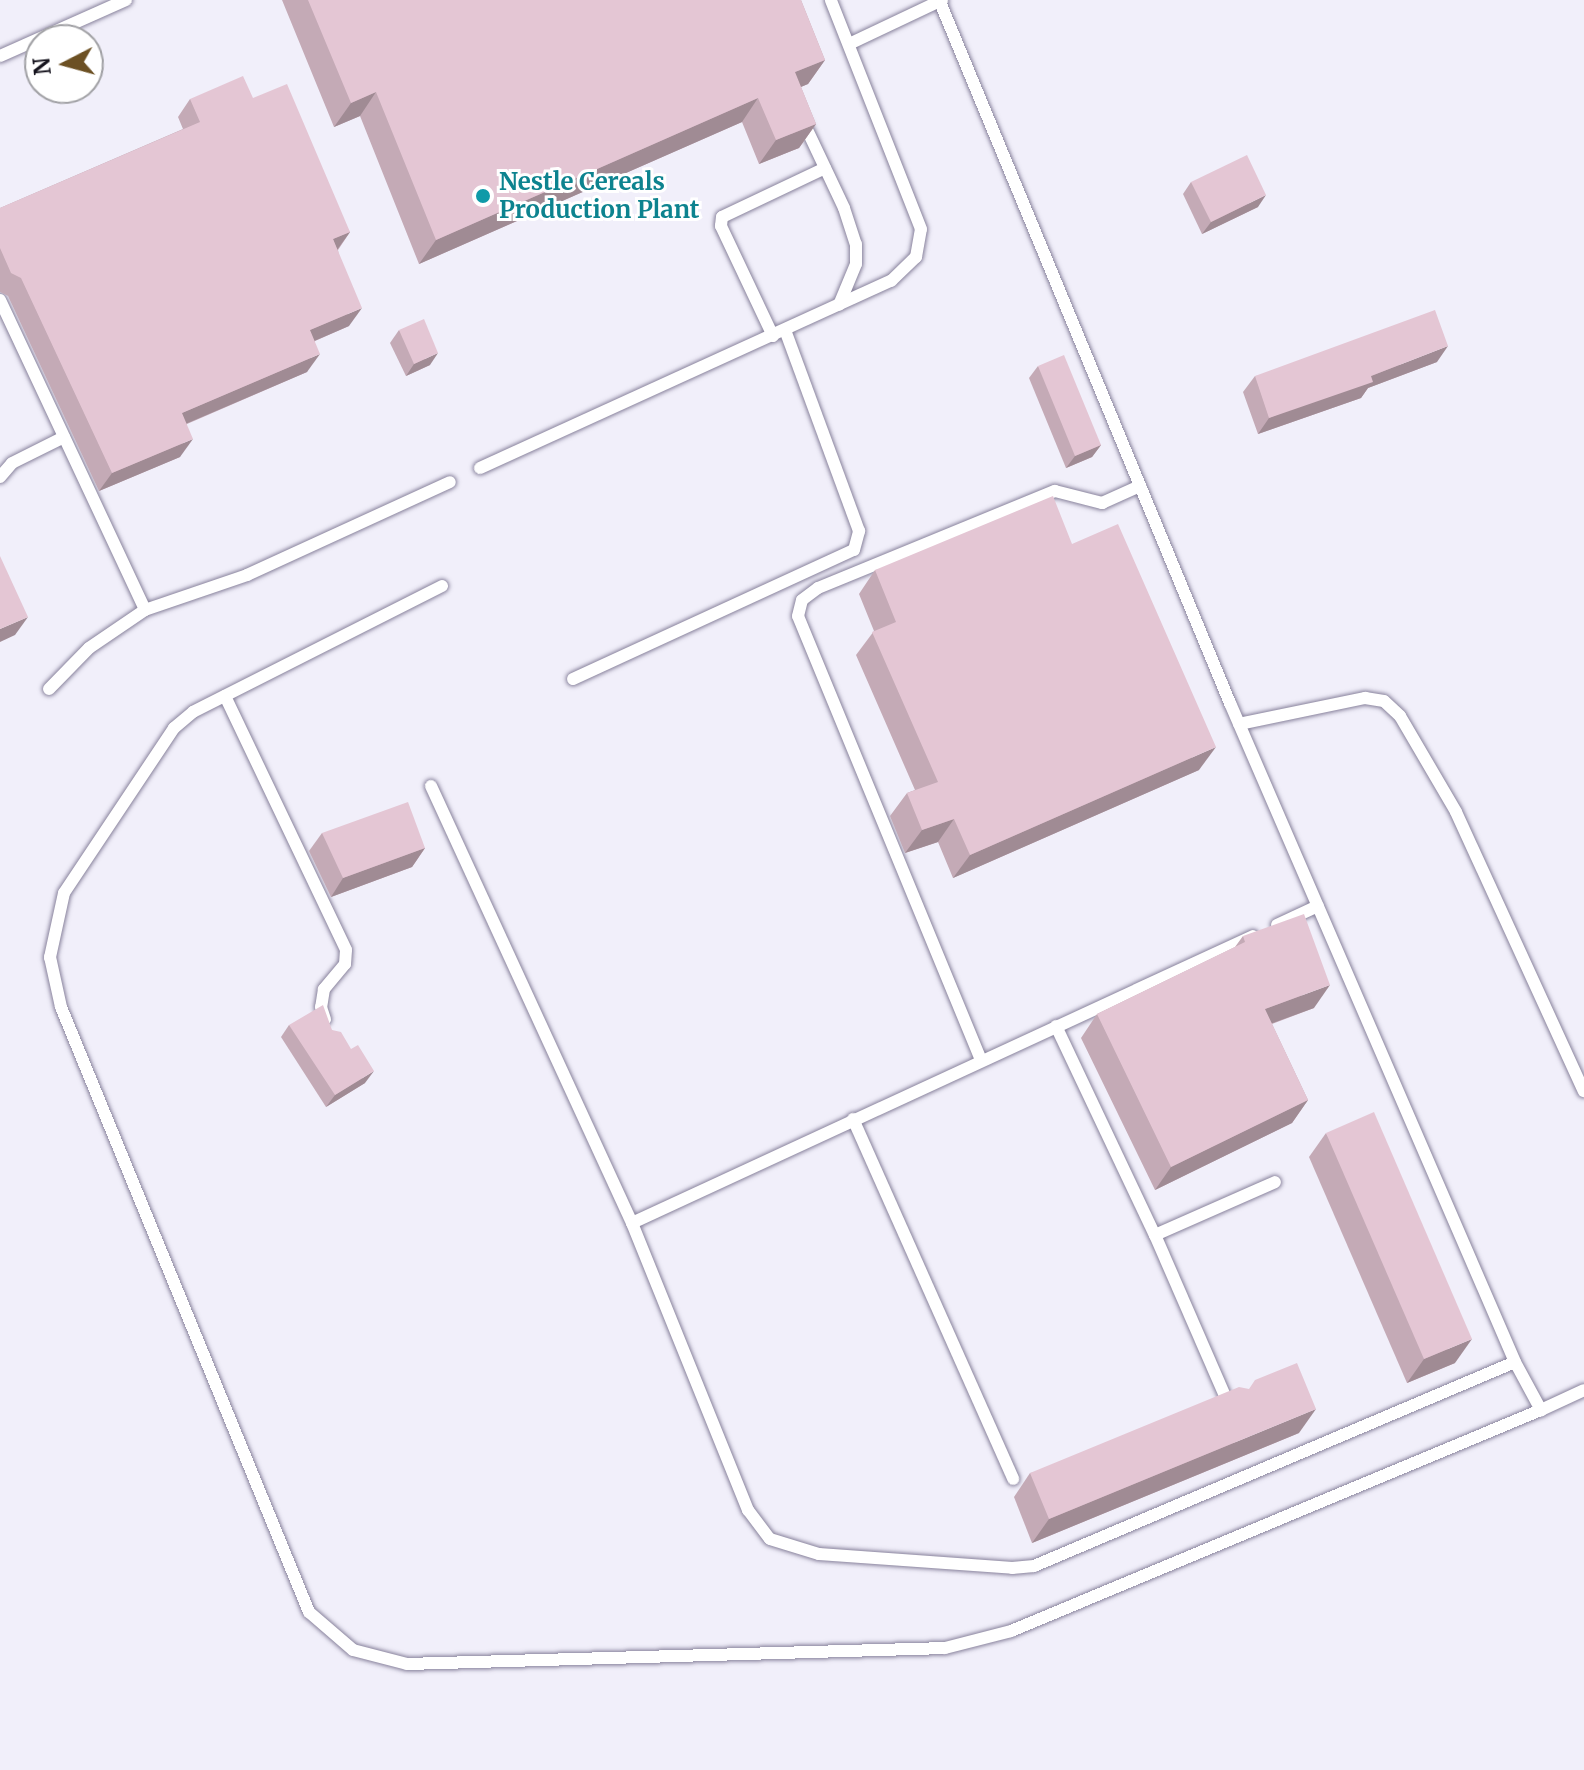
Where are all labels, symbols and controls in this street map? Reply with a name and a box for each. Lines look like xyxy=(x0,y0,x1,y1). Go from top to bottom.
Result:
north arrow xyxy=(24,24,104,104)
text: N xyxy=(27,56,57,76)
place label: Nestle Cereals Production Plant xyxy=(499,168,699,224)
marker: Nestle Cereals Production Plant xyxy=(474,187,492,205)

